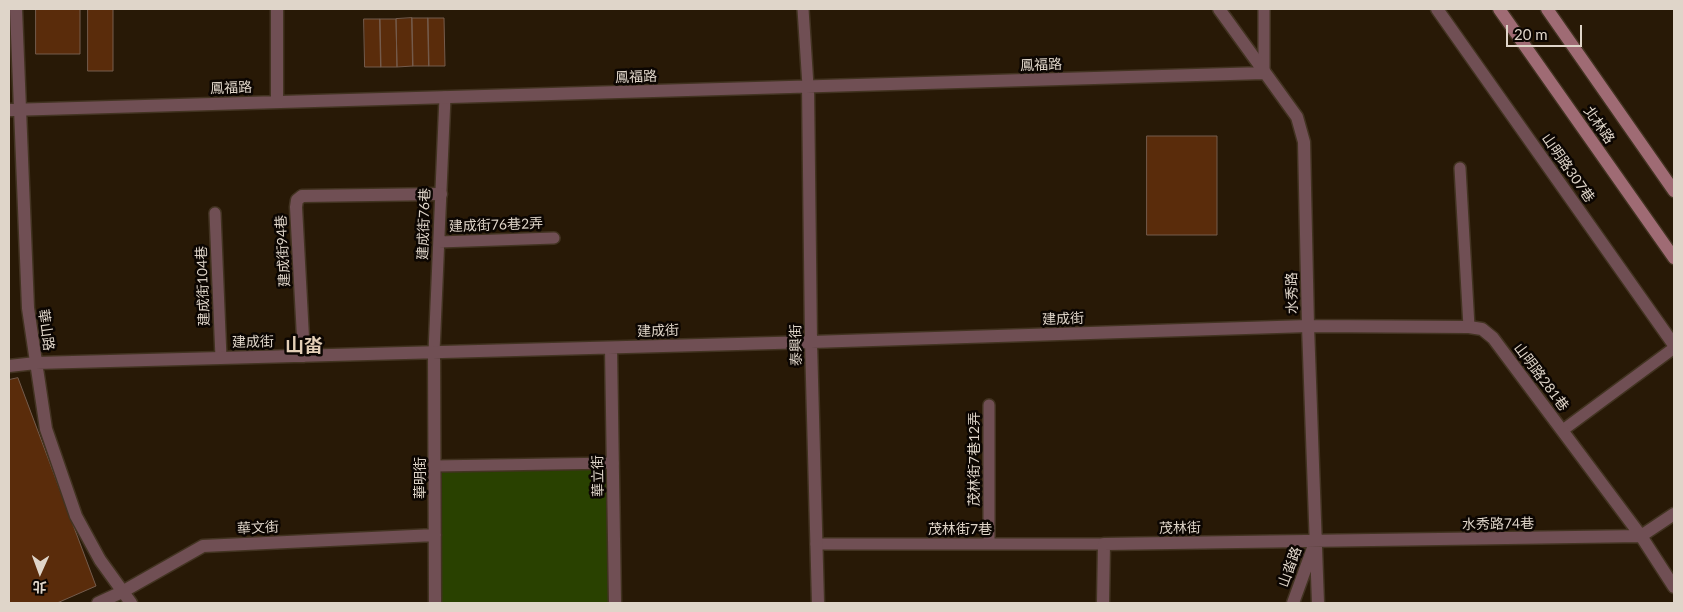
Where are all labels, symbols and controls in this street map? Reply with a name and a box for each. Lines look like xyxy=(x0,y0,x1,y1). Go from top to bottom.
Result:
scale bar xyxy=(1508,15,1584,47)
text: 20 m xyxy=(1514,25,1548,43)
street label: 鳳福路 xyxy=(1020,56,1062,74)
street label: 鳳福路 xyxy=(615,68,657,86)
street label: 鳳福路 xyxy=(210,79,252,97)
street label: 北林路 xyxy=(1580,103,1618,147)
street label: 山明路307巷 xyxy=(1538,130,1598,206)
street label: 建成街76巷 xyxy=(414,188,434,260)
street label: 建成街94巷 xyxy=(273,214,293,288)
street label: 建成街76巷2弄 xyxy=(449,215,543,235)
street label: 建成街104巷 xyxy=(193,246,213,326)
street label: 水秀路 xyxy=(1283,272,1301,314)
street label: 華山路 xyxy=(35,308,57,352)
street label: 建成街 xyxy=(1042,310,1084,328)
street label: 建成街 xyxy=(637,322,679,340)
street label: 泰興街 xyxy=(787,324,805,366)
street label: 建成街 xyxy=(232,333,274,351)
district label: 山畓 xyxy=(285,335,323,357)
street label: 山明路281巷 xyxy=(1510,340,1572,414)
street label: 茂林街7巷12弄 xyxy=(966,412,982,506)
street label: 華立街 xyxy=(589,455,607,497)
street label: 華明街 xyxy=(412,457,428,499)
street label: 水秀路74巷 xyxy=(1462,515,1534,533)
street label: 華文街 xyxy=(237,519,279,537)
street label: 茂林街 xyxy=(1159,519,1201,537)
street label: 茂林街7巷 xyxy=(928,521,992,537)
street label: 山畓路 xyxy=(1275,544,1305,590)
north arrow xyxy=(15,547,65,597)
text: 北 xyxy=(32,579,47,596)

